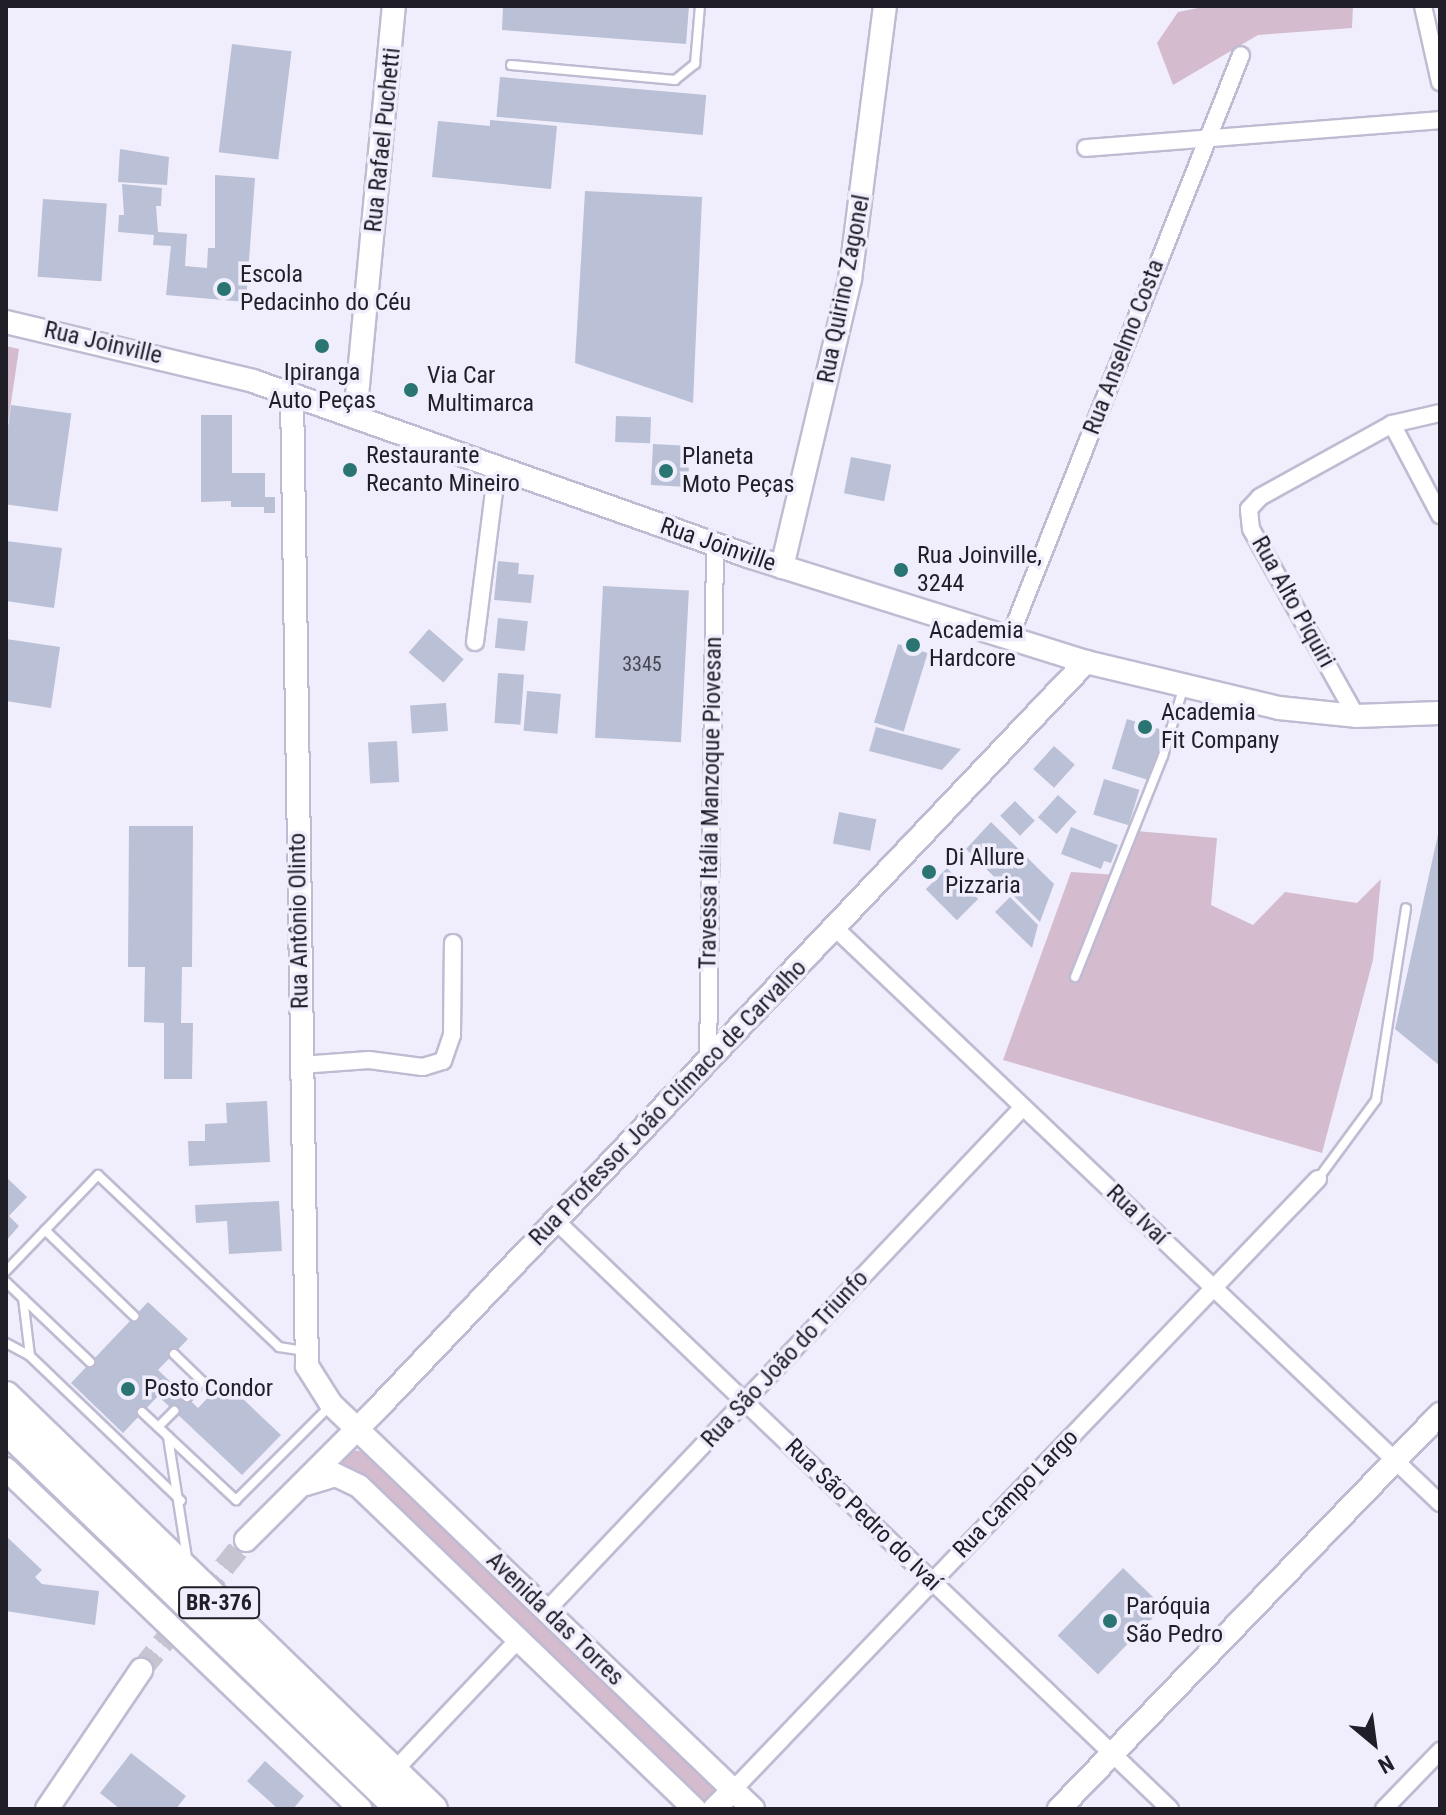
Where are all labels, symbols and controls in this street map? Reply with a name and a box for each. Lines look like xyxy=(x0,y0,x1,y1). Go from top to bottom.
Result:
street label: Rua Rafael Puchetti xyxy=(359,46,407,234)
street label: Rua Quirino Zagonel xyxy=(812,192,876,386)
street label: Rua Anselmo Costa xyxy=(1077,255,1171,439)
place label: Escola Pedacinho do Céu xyxy=(240,261,411,317)
marker: Escola Pedacinho do Céu xyxy=(215,280,233,298)
street label: Rua Joinville xyxy=(41,315,165,371)
marker: Ipiranga Auto Peças xyxy=(313,337,331,355)
place label: Ipiranga Auto Peças xyxy=(268,359,376,415)
place label: Via Car Multimarca xyxy=(427,362,534,418)
marker: Via Car Multimarca xyxy=(402,381,420,399)
place label: Restaurante Recanto Mineiro xyxy=(366,442,520,498)
place label: Planeta Moto Peças xyxy=(682,443,795,499)
marker: Restaurante Recanto Mineiro xyxy=(341,461,359,479)
marker: Planeta Moto Peças xyxy=(657,462,675,480)
street label: Rua Joinville xyxy=(657,512,779,578)
street label: Rua Alto Piquiri xyxy=(1245,531,1341,673)
place label: Rua Joinville, 3244 xyxy=(917,542,1042,598)
marker: Rua Joinville, 3244 xyxy=(892,561,910,579)
place label: Academia Hardcore xyxy=(929,617,1024,673)
street label: Travessa Itália Manzoque Piovesan xyxy=(694,636,728,970)
marker: Academia Hardcore xyxy=(904,636,922,654)
house number: 3345 xyxy=(622,652,662,676)
place label: Academia Fit Company xyxy=(1161,699,1279,755)
marker: Academia Fit Company xyxy=(1136,718,1154,736)
street label: Rua Antônio Olinto xyxy=(283,833,315,1009)
place label: Di Allure Pizzaria xyxy=(945,844,1025,900)
marker: Di Allure Pizzaria xyxy=(920,863,938,881)
street label: Rua Professor João Clímaco de Carvalho xyxy=(523,954,813,1252)
street label: Rua Ivaí xyxy=(1100,1179,1174,1251)
street label: Rua São João do Triunfo xyxy=(695,1264,875,1454)
place label: Posto Condor xyxy=(144,1375,273,1403)
marker: Posto Condor xyxy=(119,1380,137,1398)
street label: Rua Campo Largo xyxy=(947,1424,1085,1564)
street label: Rua São Pedro do Ivaí xyxy=(779,1433,947,1597)
street label: Avenida das Torres xyxy=(480,1546,630,1692)
road number: BR-376 xyxy=(177,1585,261,1621)
place label: Paróquia São Pedro xyxy=(1126,1593,1223,1649)
marker: Paróquia São Pedro xyxy=(1101,1612,1119,1630)
north arrow xyxy=(1334,1703,1414,1783)
text: N xyxy=(1374,1750,1398,1779)

